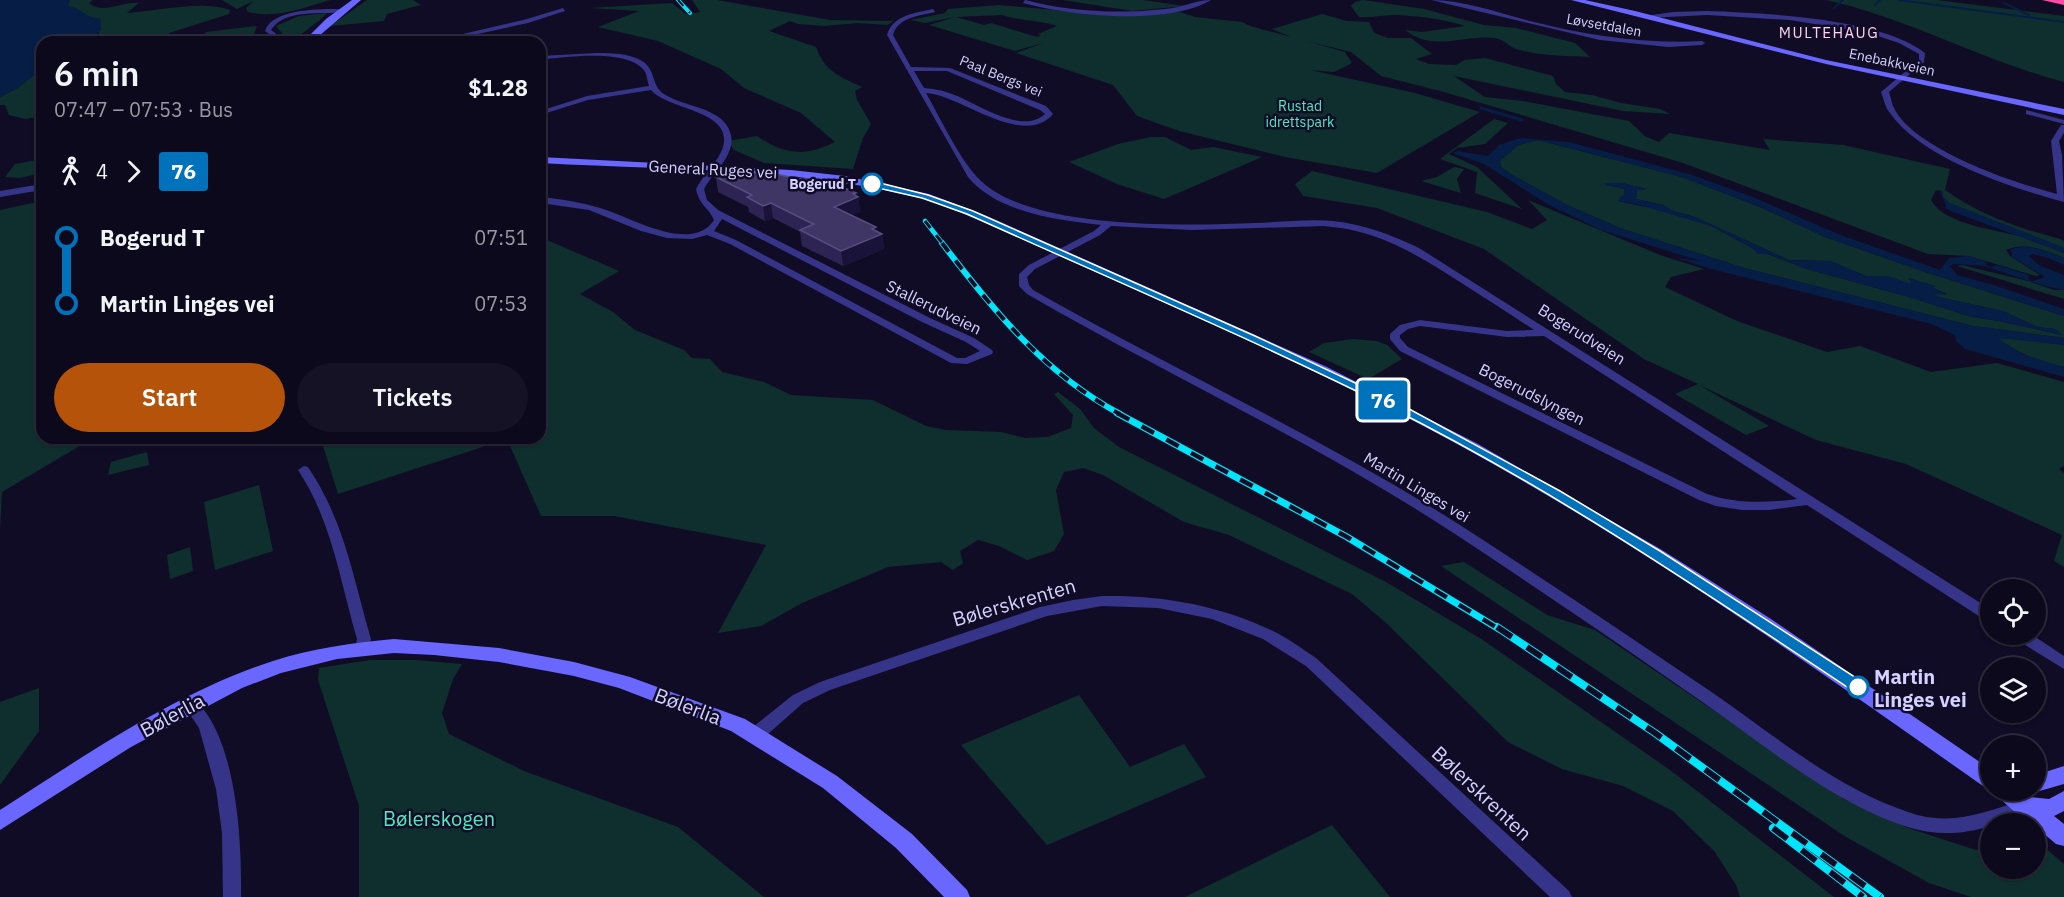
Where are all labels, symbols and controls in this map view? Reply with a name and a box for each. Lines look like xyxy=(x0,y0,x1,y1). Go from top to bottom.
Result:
street label: Løvsetdalen xyxy=(1565,10,1643,40)
district label: MULTEHAUG xyxy=(1779,23,1879,42)
street label: Enebakkveien xyxy=(1847,44,1937,80)
street label: Paal Bergs vei xyxy=(957,51,1045,101)
text: 6 min xyxy=(54,52,139,95)
text: $1.28 xyxy=(468,73,528,102)
text: 07:47 – 07:53 · Bus xyxy=(54,96,233,123)
park label: Rustad idrettspark xyxy=(1265,97,1335,131)
icon: walk xyxy=(54,155,87,188)
icon: forward xyxy=(117,155,150,188)
street label: General Ruges vei xyxy=(648,156,778,182)
text: 76 xyxy=(171,157,196,185)
text: 4 xyxy=(96,158,108,185)
marker: Bogerud T xyxy=(861,173,883,195)
place label: Bogerud T xyxy=(789,175,856,193)
text: Bogerud T xyxy=(100,223,205,252)
text: 07:51 xyxy=(474,224,528,251)
street label: Stallerudveien xyxy=(883,275,985,339)
text: Martin Linges vei xyxy=(100,289,275,318)
text: 07:53 xyxy=(474,290,528,317)
street label: Bogerudveien xyxy=(1535,299,1629,369)
street label: Bogerudslyngen xyxy=(1476,359,1588,429)
button: Start xyxy=(54,363,285,432)
button: Tickets xyxy=(297,363,528,432)
line badge: 76 xyxy=(1356,380,1410,420)
text: 76 xyxy=(1370,386,1396,414)
street label: Martin Linges vei xyxy=(1360,447,1474,527)
street label: Bølerskrenten xyxy=(949,571,1079,633)
map controls xyxy=(1980,579,2046,879)
button: locate xyxy=(1980,579,2046,645)
button: layers xyxy=(1980,657,2046,723)
place label: Martin Linges vei xyxy=(1874,663,1967,713)
marker: Martin Linges vei xyxy=(1847,676,1869,698)
street label: Bølerlia xyxy=(651,681,725,731)
street label: Bølerlia xyxy=(135,687,209,743)
button: + xyxy=(1980,735,2046,801)
street label: Bølerskrenten xyxy=(1426,740,1538,846)
park label: Bølerskogen xyxy=(383,805,495,832)
button: − xyxy=(1980,813,2046,879)

